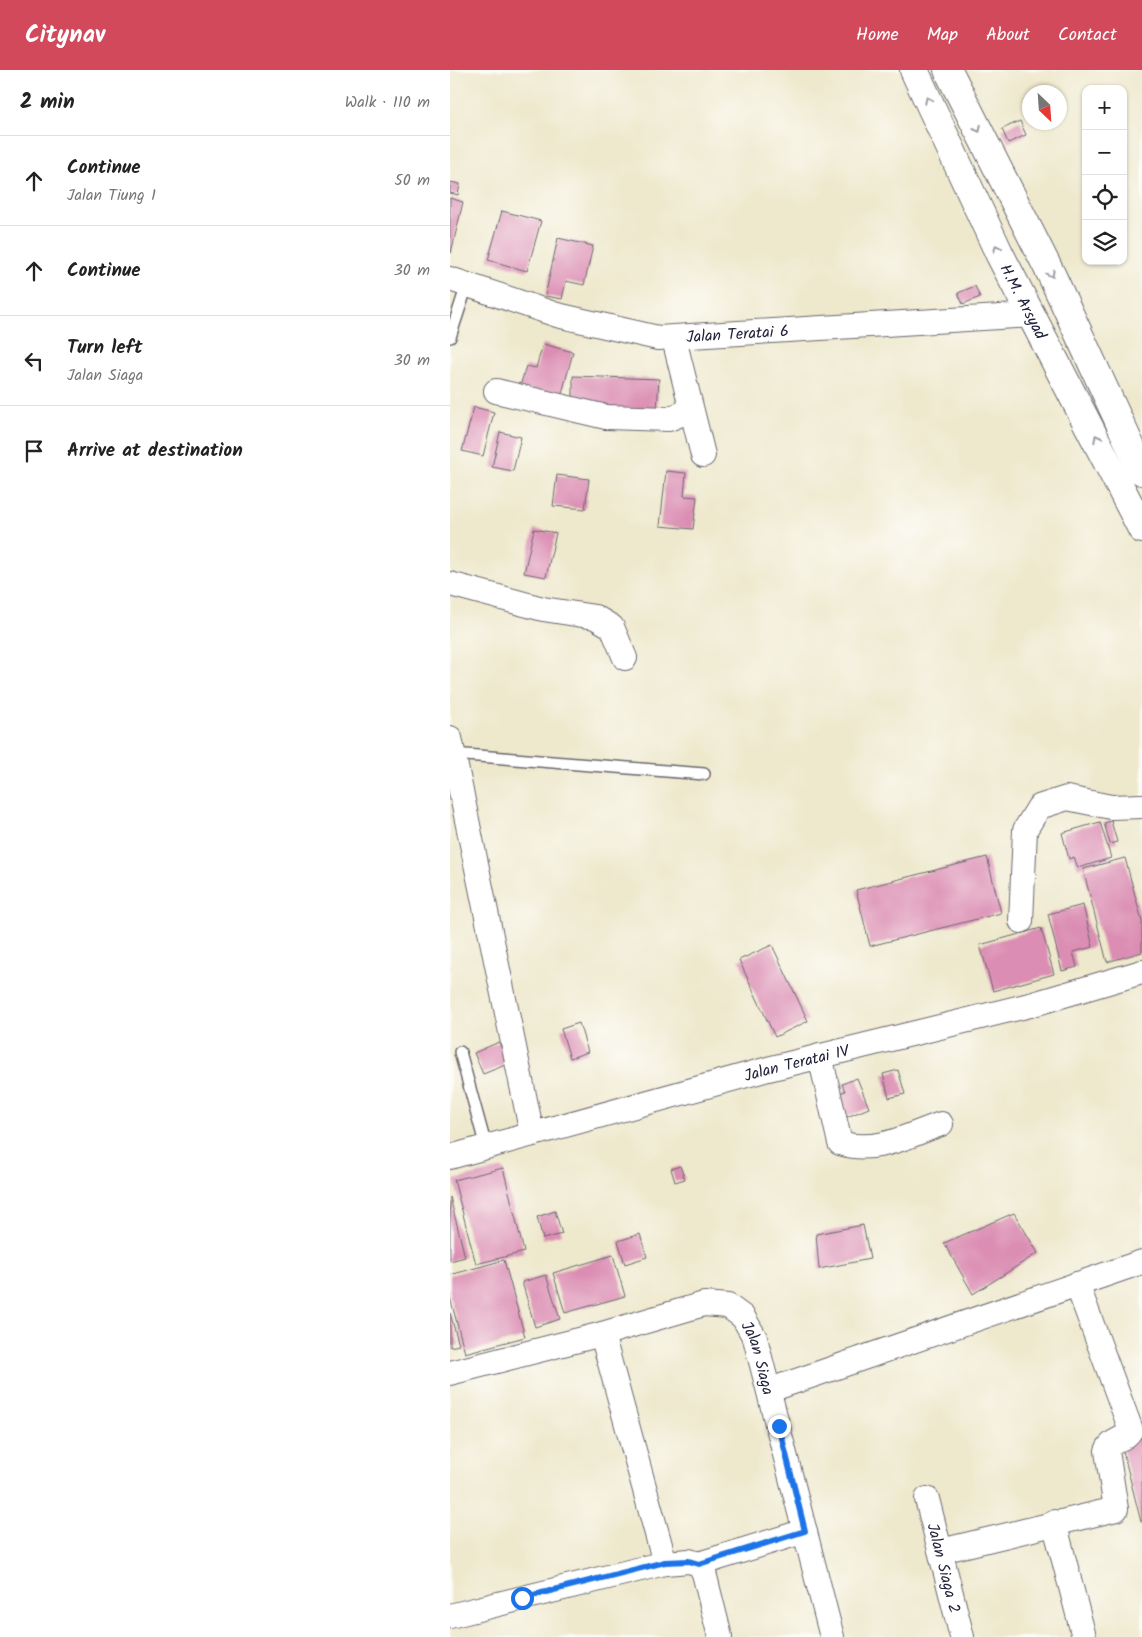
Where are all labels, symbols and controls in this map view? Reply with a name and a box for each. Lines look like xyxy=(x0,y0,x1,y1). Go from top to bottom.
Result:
text: Citynav xyxy=(25,16,105,55)
text: Home xyxy=(856,21,899,50)
text: Map xyxy=(927,21,958,50)
text: About xyxy=(986,21,1030,50)
text: Contact xyxy=(1058,21,1117,50)
north arrow xyxy=(1022,85,1067,130)
map controls xyxy=(1082,85,1127,265)
button: + xyxy=(1082,85,1127,130)
text: 2 min xyxy=(20,86,75,119)
text: Walk · 110 m xyxy=(345,90,430,115)
one-way arrow xyxy=(925,97,935,106)
one-way arrow xyxy=(971,124,982,133)
button: − xyxy=(1082,130,1127,175)
text: Continue xyxy=(67,153,140,183)
icon: ahead xyxy=(20,167,48,195)
text: 50 m xyxy=(394,168,430,193)
button: locate xyxy=(1082,175,1127,220)
text: Jalan Tiung 1 xyxy=(67,183,156,208)
button: layers xyxy=(1082,220,1127,265)
one-way arrow xyxy=(993,244,1003,253)
text: Continue xyxy=(67,256,140,286)
icon: ahead xyxy=(20,257,48,285)
text: 30 m xyxy=(394,258,430,283)
street label: H.M. Arsyad xyxy=(993,260,1053,345)
one-way arrow xyxy=(1045,269,1055,278)
street label: Jalan Teratai 6 xyxy=(685,319,790,350)
text: Turn left xyxy=(67,333,142,363)
icon: left xyxy=(20,347,48,375)
text: 30 m xyxy=(394,348,430,373)
text: Jalan Siaga xyxy=(67,363,143,388)
one-way arrow xyxy=(1093,435,1103,444)
text: Arrive at destination xyxy=(67,436,243,466)
icon: arrive xyxy=(20,437,48,465)
street label: Jalan Teratai IV xyxy=(741,1038,853,1089)
street label: Jalan Siaga xyxy=(734,1317,780,1398)
route end xyxy=(768,1415,791,1438)
street label: Jalan Siaga 2 xyxy=(920,1520,966,1616)
route start xyxy=(511,1587,534,1610)

